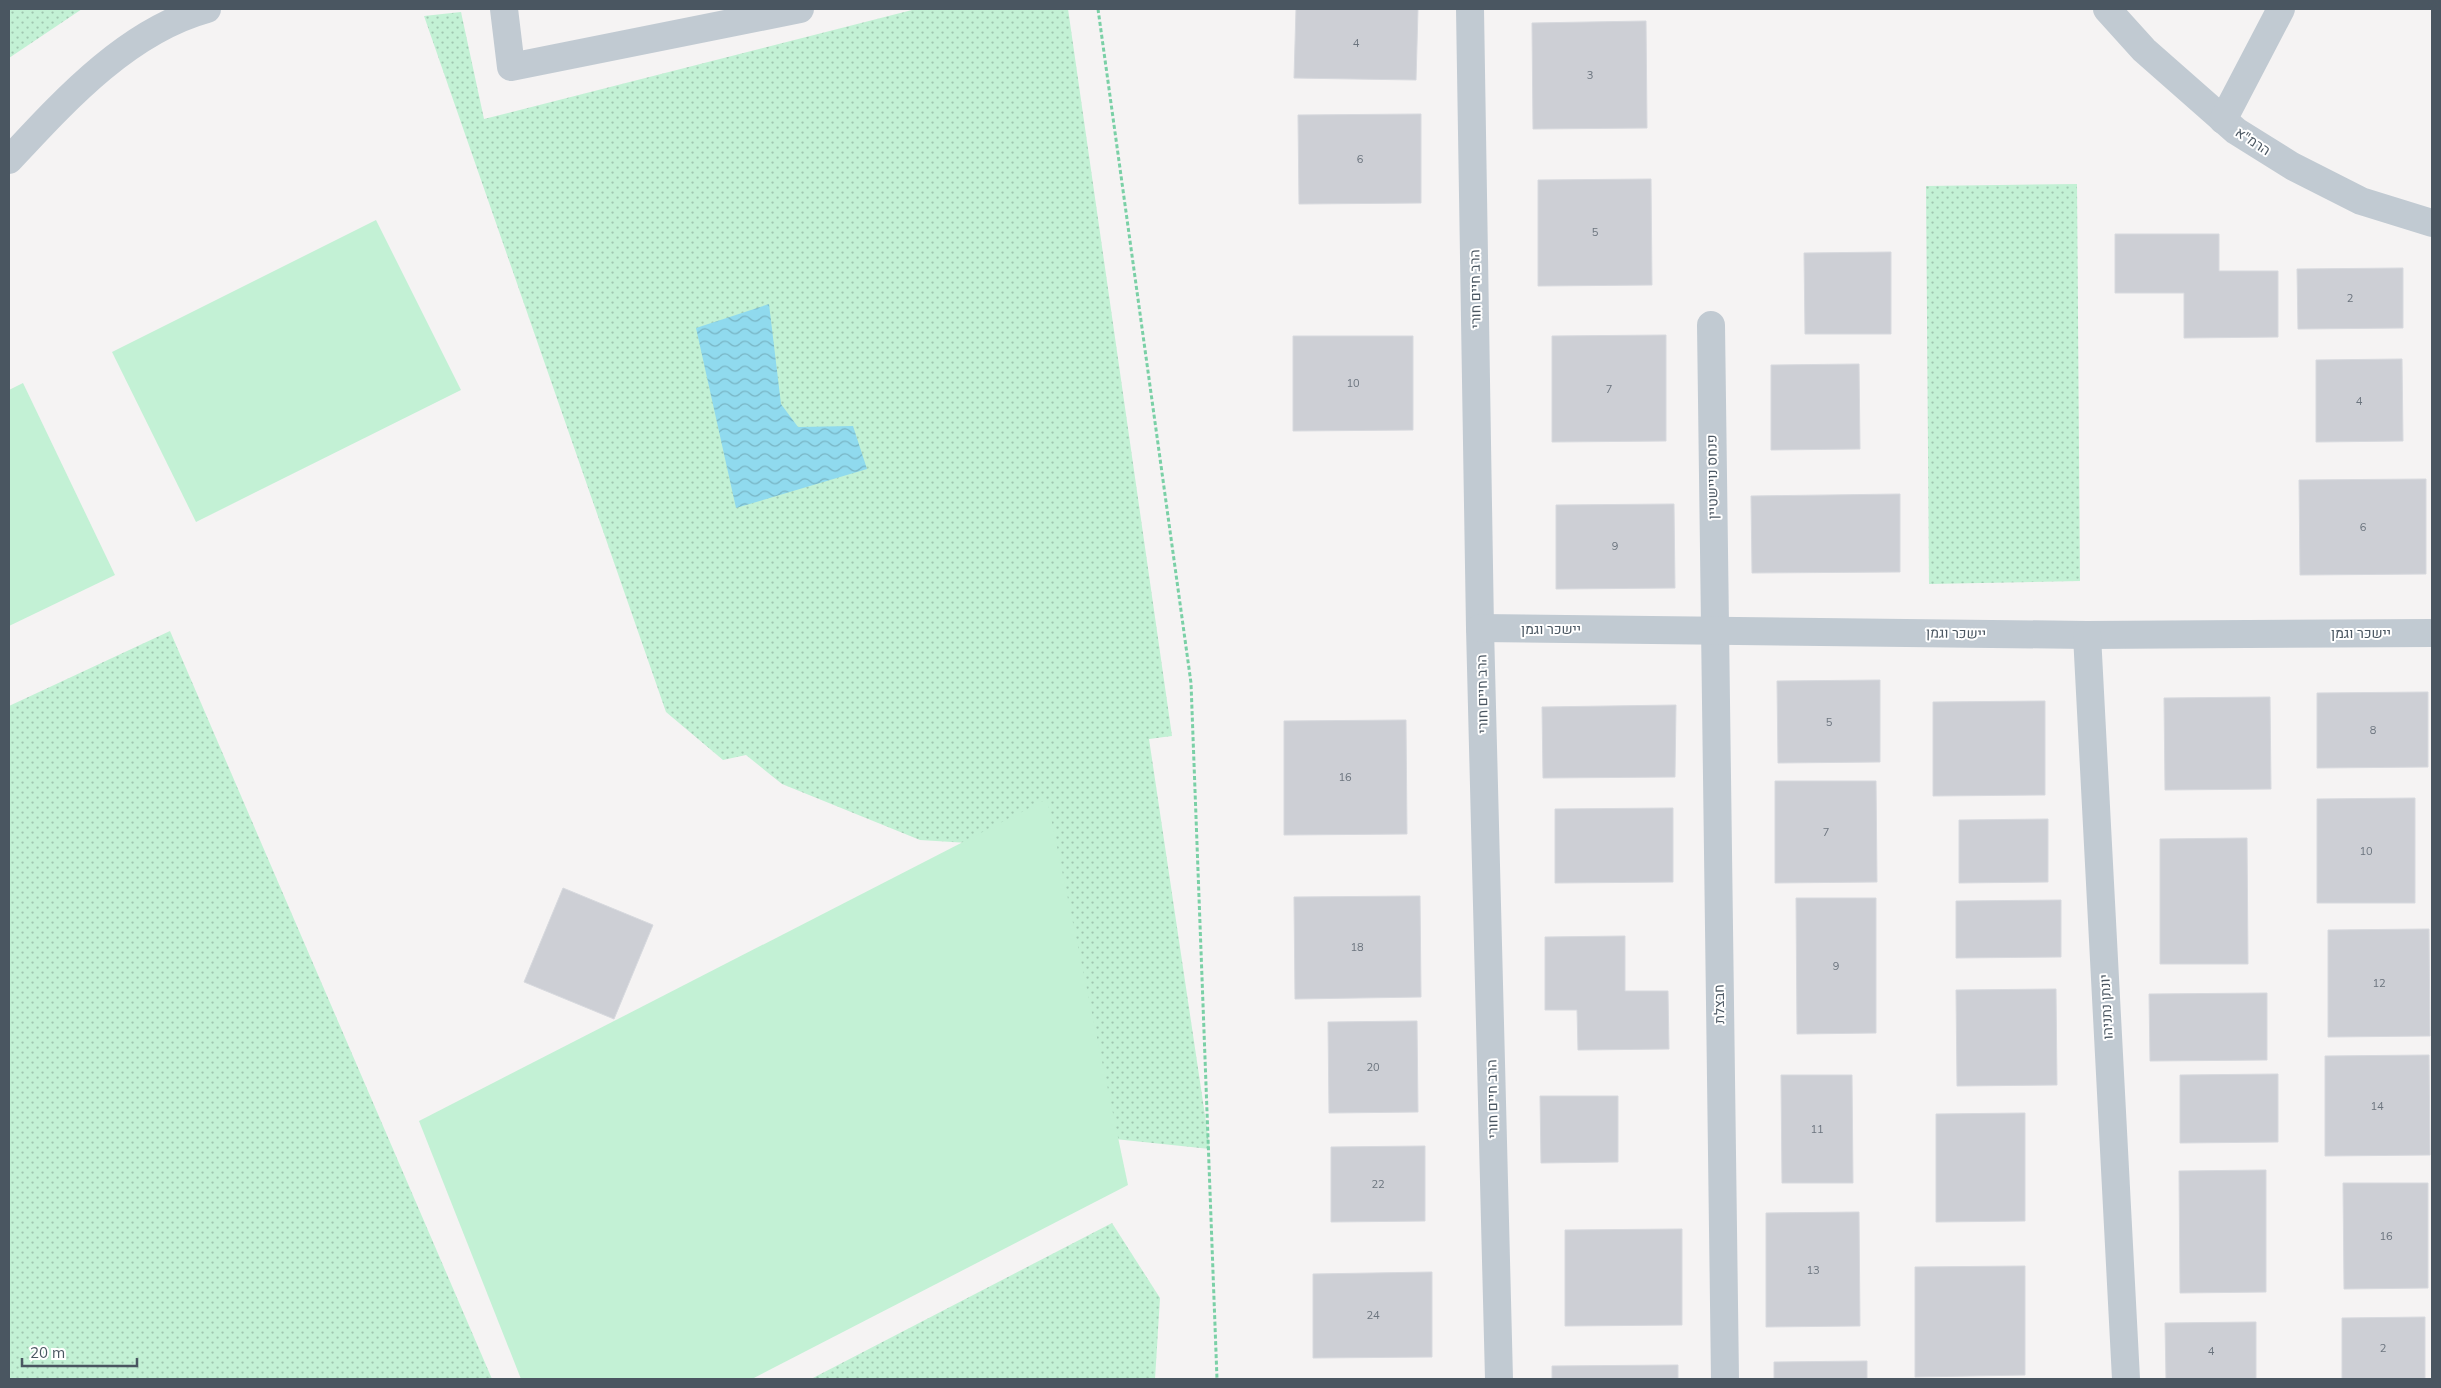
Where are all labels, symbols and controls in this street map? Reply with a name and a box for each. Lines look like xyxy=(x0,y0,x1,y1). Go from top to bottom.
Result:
house number: 4 xyxy=(1353,36,1360,50)
house number: 3 xyxy=(1587,68,1593,82)
street label: הרמ"א xyxy=(2232,123,2274,159)
house number: 6 xyxy=(1357,152,1364,166)
house number: 5 xyxy=(1592,225,1599,239)
street label: הרב חיים חורי xyxy=(1465,249,1485,329)
house number: 2 xyxy=(2347,291,2354,305)
house number: 10 xyxy=(1346,376,1360,390)
house number: 7 xyxy=(1606,382,1612,396)
house number: 4 xyxy=(2356,394,2363,408)
street label: פנחס נויישטיין xyxy=(1702,434,1722,520)
house number: 6 xyxy=(2360,520,2367,534)
house number: 9 xyxy=(1612,539,1618,553)
street label: יישכר וגמן xyxy=(1521,620,1581,638)
street label: יישכר וגמן xyxy=(1926,623,1986,643)
street label: יישכר וגמן xyxy=(2331,624,2391,642)
street label: הרב חיים חורי xyxy=(1472,654,1492,734)
house number: 5 xyxy=(1826,715,1833,729)
house number: 8 xyxy=(2370,723,2377,737)
house number: 16 xyxy=(1338,770,1352,784)
house number: 7 xyxy=(1823,825,1829,839)
house number: 10 xyxy=(2359,844,2373,858)
house number: 18 xyxy=(1350,940,1364,954)
house number: 9 xyxy=(1833,959,1839,973)
street label: יונתן נתניהו xyxy=(2095,974,2117,1040)
house number: 12 xyxy=(2372,976,2386,990)
street label: חבצלת xyxy=(1710,984,1728,1024)
street label: הרב חיים חורי xyxy=(1482,1059,1502,1139)
house number: 20 xyxy=(1366,1060,1380,1074)
house number: 14 xyxy=(2370,1099,2384,1113)
house number: 11 xyxy=(1810,1122,1824,1136)
house number: 22 xyxy=(1371,1177,1385,1191)
house number: 16 xyxy=(2379,1229,2393,1243)
house number: 13 xyxy=(1806,1263,1820,1277)
house number: 24 xyxy=(1366,1308,1380,1322)
scale bar xyxy=(22,1336,138,1368)
house number: 2 xyxy=(2380,1341,2387,1355)
text: 20 m xyxy=(30,1343,65,1362)
house number: 4 xyxy=(2208,1344,2215,1358)

